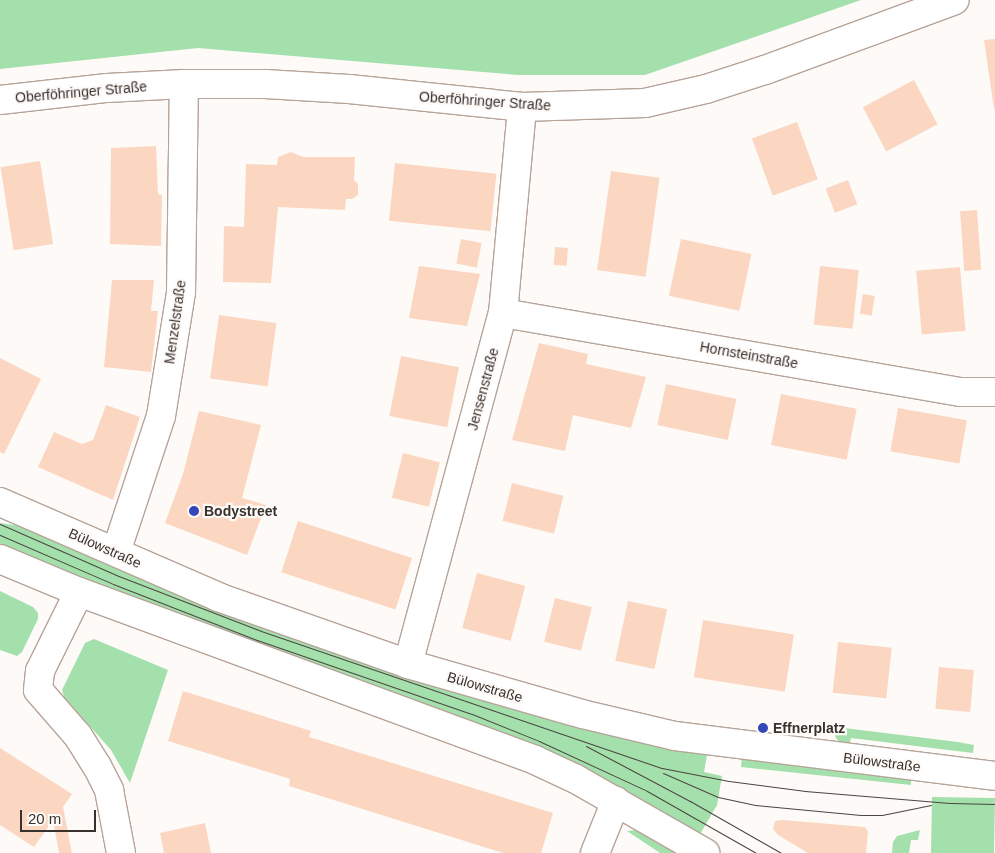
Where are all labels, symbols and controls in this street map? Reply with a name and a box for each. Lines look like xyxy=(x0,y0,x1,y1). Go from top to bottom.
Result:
street label: Oberföhringer Straße xyxy=(14,78,148,106)
street label: Oberföhringer Straße xyxy=(418,88,552,114)
street label: Menzelstraße xyxy=(161,279,189,365)
street label: Hornsteinstraße xyxy=(699,338,799,372)
street label: Jensenstraße xyxy=(464,346,502,432)
place label: Bodystreet xyxy=(204,503,277,519)
marker: Bodystreet xyxy=(188,505,200,517)
street label: Bülowstraße xyxy=(66,525,144,571)
street label: Bülowstraße xyxy=(445,668,525,706)
place label: Effnerplatz xyxy=(773,720,845,736)
marker: Effnerplatz xyxy=(757,722,769,734)
street label: Bülowstraße xyxy=(842,749,922,775)
scale bar xyxy=(22,800,99,832)
text: 20 m xyxy=(28,810,61,827)

